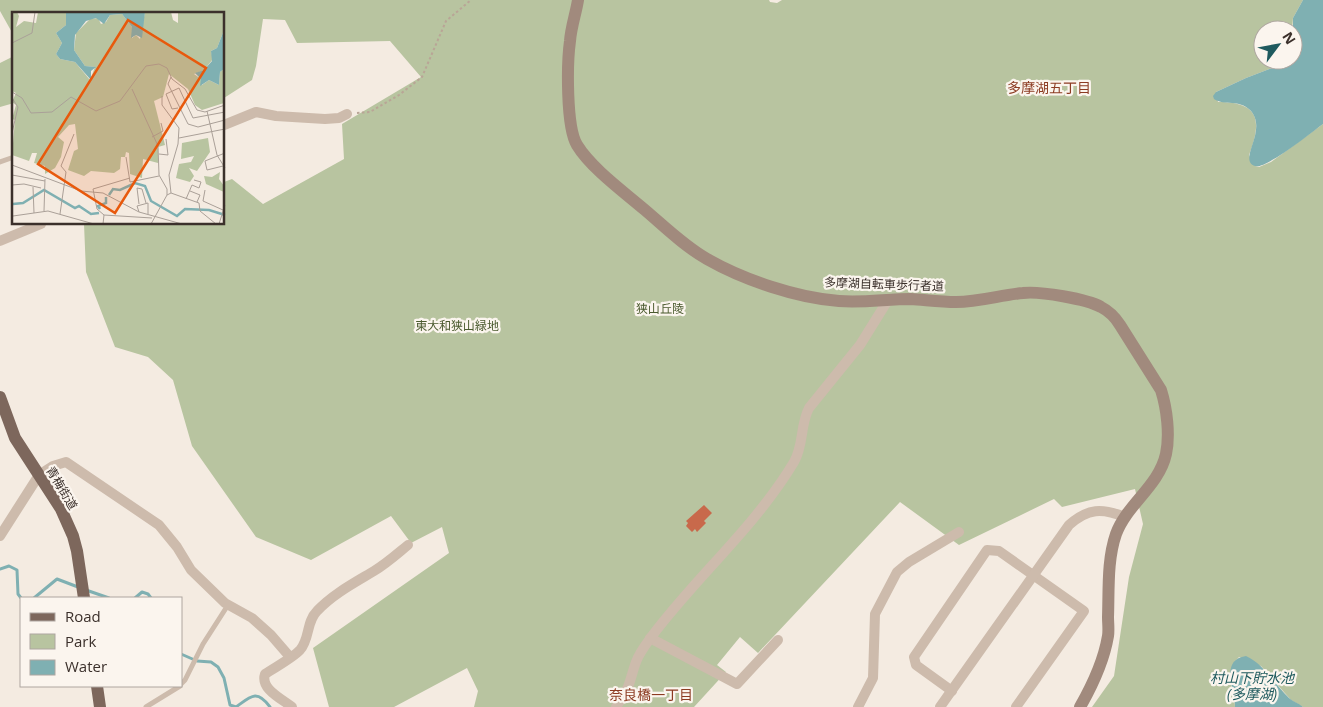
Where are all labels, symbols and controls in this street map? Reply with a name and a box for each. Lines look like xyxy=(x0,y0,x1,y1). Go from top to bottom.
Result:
inset map xyxy=(12,12,225,225)
north arrow xyxy=(1253,20,1303,70)
text: N xyxy=(1278,28,1301,48)
district label: 多摩湖五丁目 xyxy=(1007,78,1091,97)
street label: 多摩湖自転車歩行者道 xyxy=(824,273,944,295)
park label: 狭山丘陵 xyxy=(636,300,684,317)
park label: 東大和狭山緑地 xyxy=(415,317,499,334)
street label: 青梅街道 xyxy=(42,463,82,513)
legend xyxy=(20,597,182,687)
text: Road xyxy=(65,606,101,626)
text: Park xyxy=(65,631,96,651)
text: Water xyxy=(65,656,107,676)
water label: 村山下貯水池 (多摩湖) xyxy=(1210,668,1296,703)
district label: 奈良橋一丁目 xyxy=(609,685,693,704)

